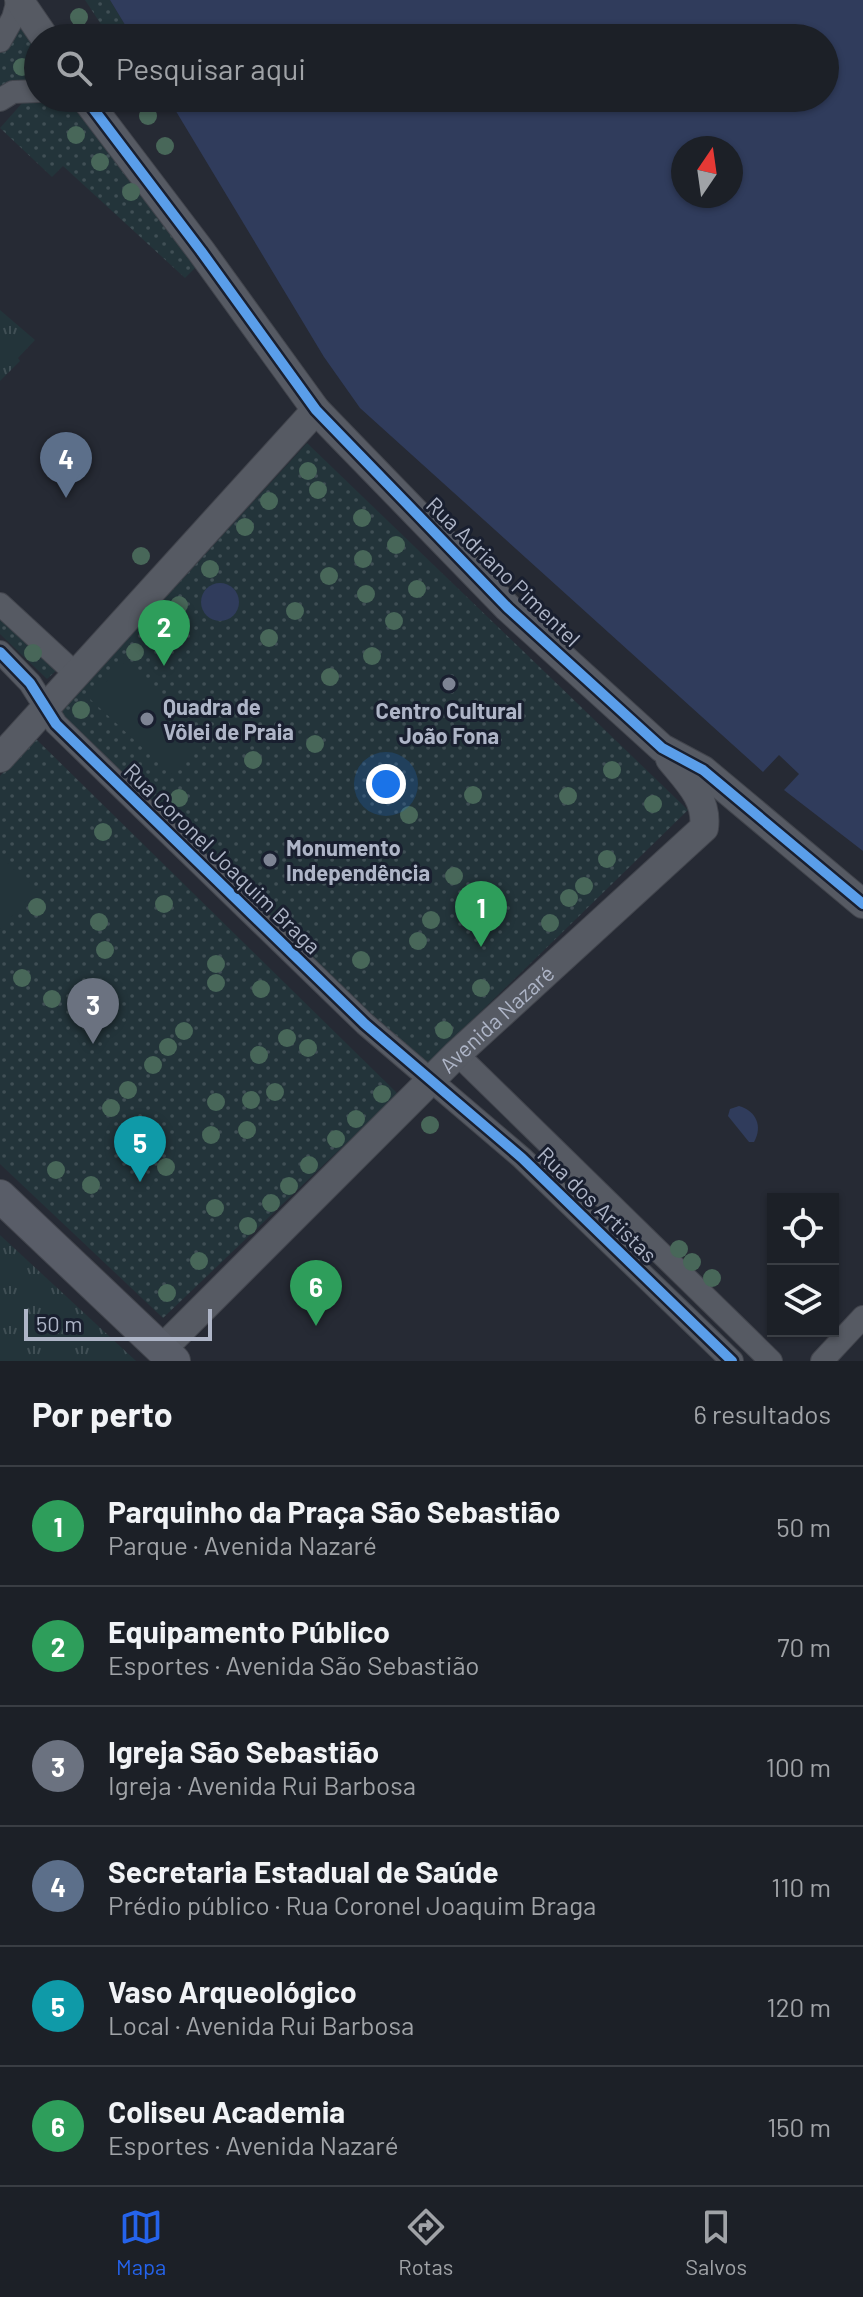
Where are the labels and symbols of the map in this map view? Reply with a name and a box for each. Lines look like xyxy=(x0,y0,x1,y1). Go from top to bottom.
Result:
north arrow xyxy=(671,136,743,208)
pin: 4 xyxy=(40,432,92,498)
street label: Rua Adriano Pimentel xyxy=(422,491,586,651)
pin: 2 xyxy=(138,600,190,666)
marker: Centro Cultural João Fona xyxy=(440,675,458,693)
place label: Quadra de Vôlei de Praia xyxy=(163,693,294,744)
place label: Centro Cultural João Fona xyxy=(376,697,522,748)
marker: Quadra de Vôlei de Praia xyxy=(138,710,156,728)
street label: Rua Coronel Joaquim Braga xyxy=(119,757,327,959)
your location xyxy=(366,764,406,804)
place label: Monumento Independência xyxy=(286,834,430,885)
marker: Monumento Independência xyxy=(261,851,279,869)
pin: 1 xyxy=(455,881,507,947)
street label: Avenida Nazaré xyxy=(433,959,559,1078)
pin: 3 xyxy=(67,978,119,1044)
pin: 5 xyxy=(114,1116,166,1182)
street label: Rua dos Artistas xyxy=(533,1141,663,1267)
pin: 6 xyxy=(290,1260,342,1326)
scale bar xyxy=(24,1305,212,1341)

